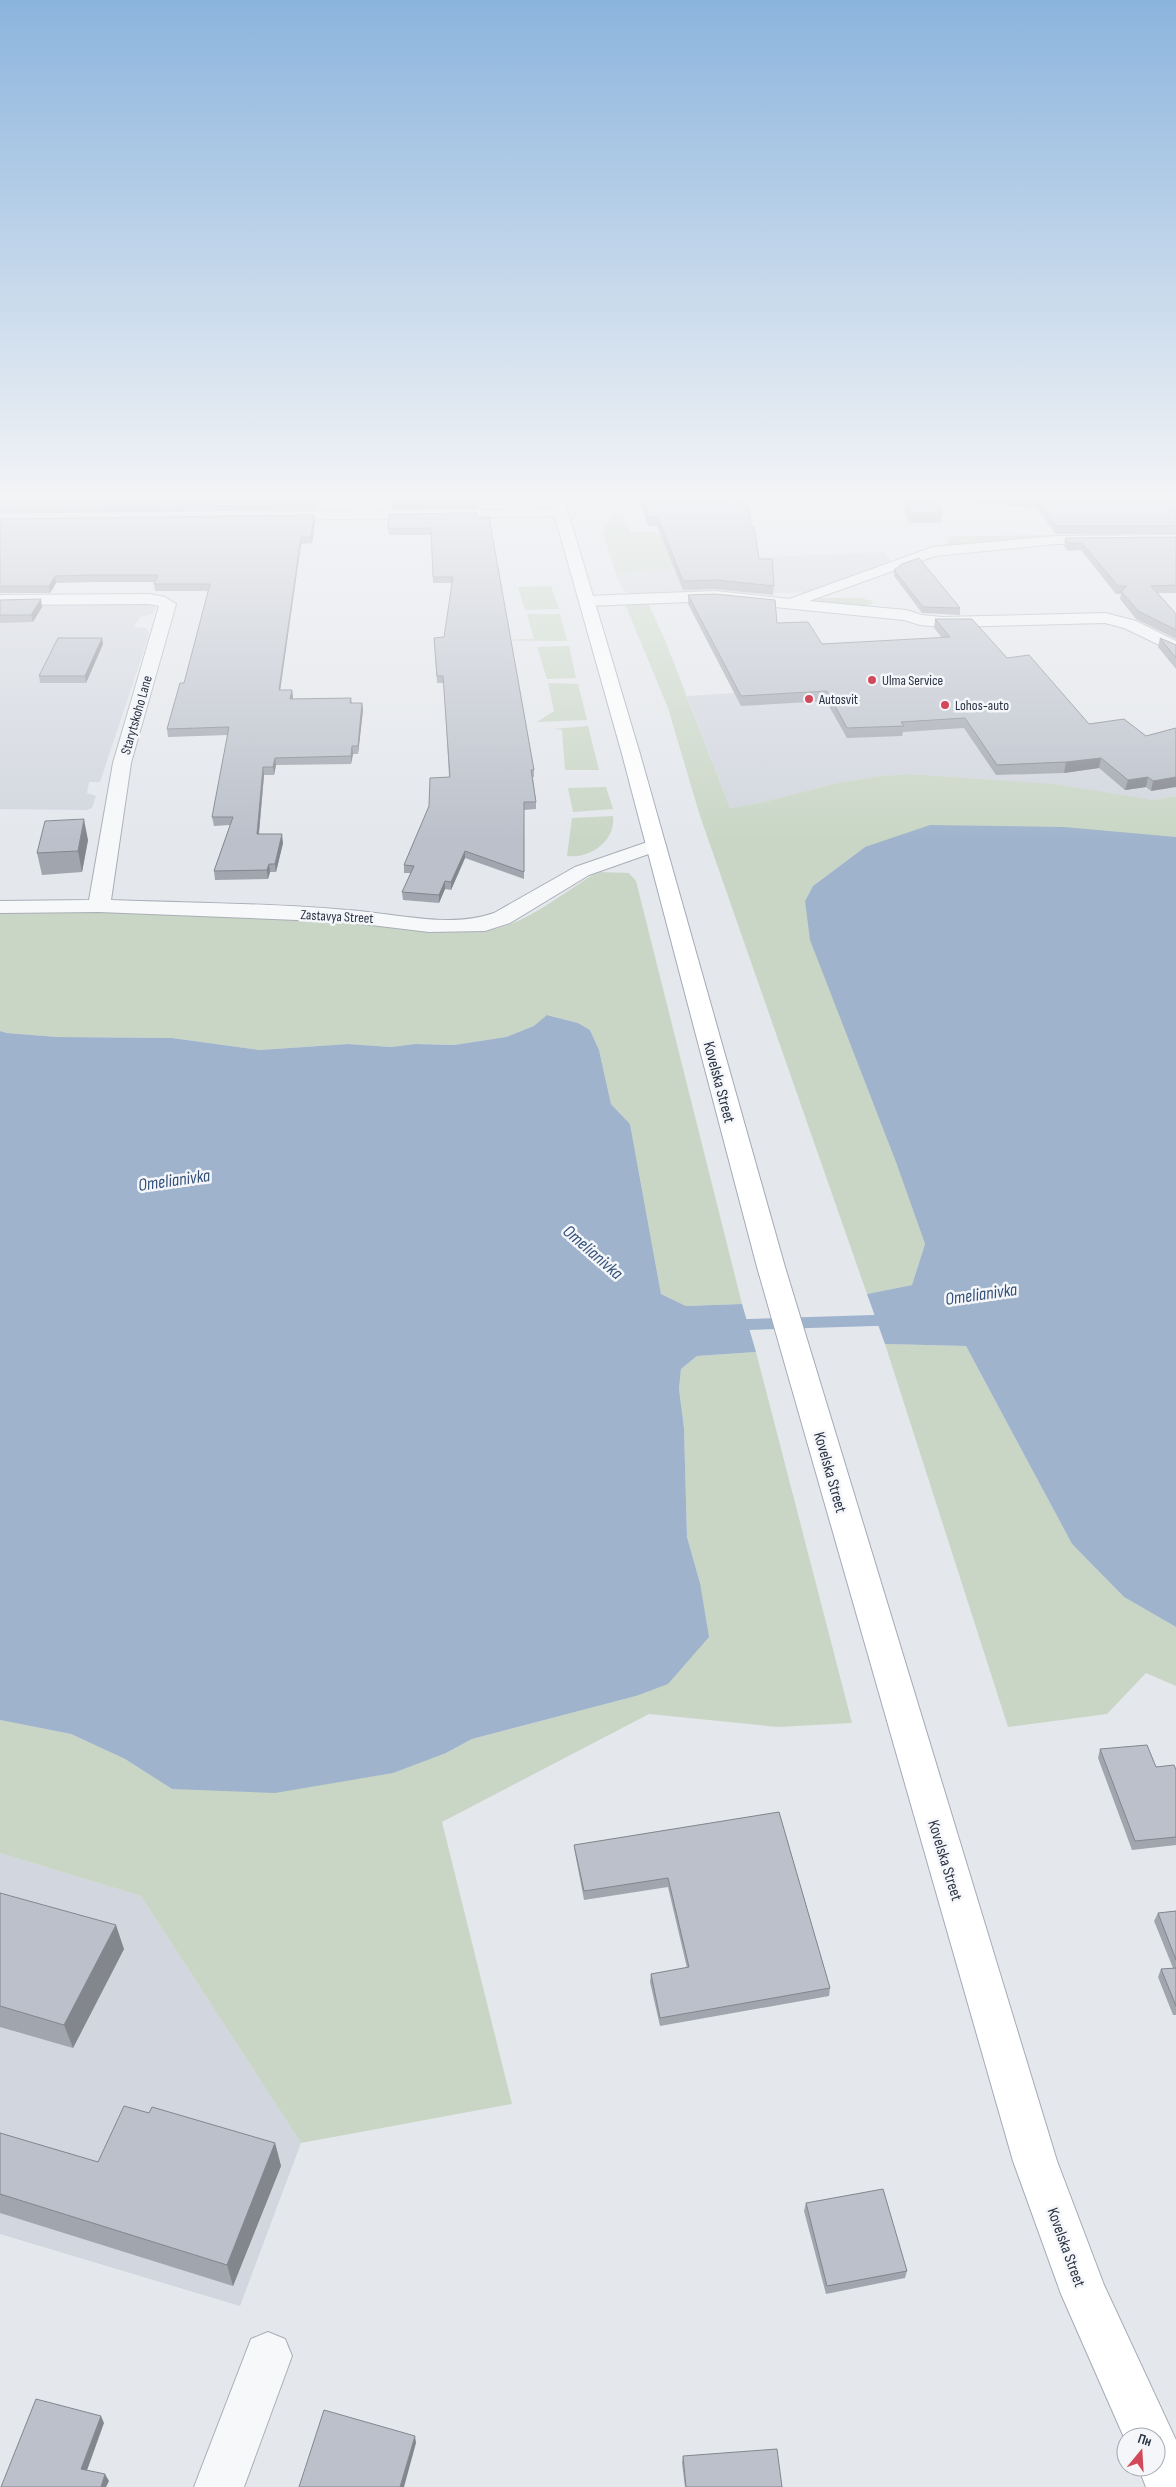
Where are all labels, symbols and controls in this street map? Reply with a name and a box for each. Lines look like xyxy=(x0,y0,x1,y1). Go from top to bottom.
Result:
place label: Ulma Service xyxy=(882,672,943,689)
street label: Starytskoho Lane xyxy=(117,674,156,757)
marker: Ulma Service xyxy=(866,674,878,686)
place label: Autosvit xyxy=(818,691,858,708)
marker: Autosvit xyxy=(803,693,815,705)
place label: Lohos-auto xyxy=(955,697,1009,714)
marker: Lohos-auto xyxy=(939,699,951,711)
street label: Zastavya Street xyxy=(300,906,374,927)
street label: Kovelska Street xyxy=(699,1040,739,1125)
water label: Omelianivka xyxy=(137,1165,212,1196)
water label: Omelianivka xyxy=(558,1221,627,1285)
water label: Omelianivka xyxy=(944,1279,1019,1310)
street label: Kovelska Street xyxy=(809,1430,850,1515)
street label: Kovelska Street xyxy=(923,1818,966,1903)
street label: Kovelska Street xyxy=(1042,2205,1089,2290)
north arrow xyxy=(1116,2427,1166,2477)
text: Пн xyxy=(1136,2430,1154,2450)

